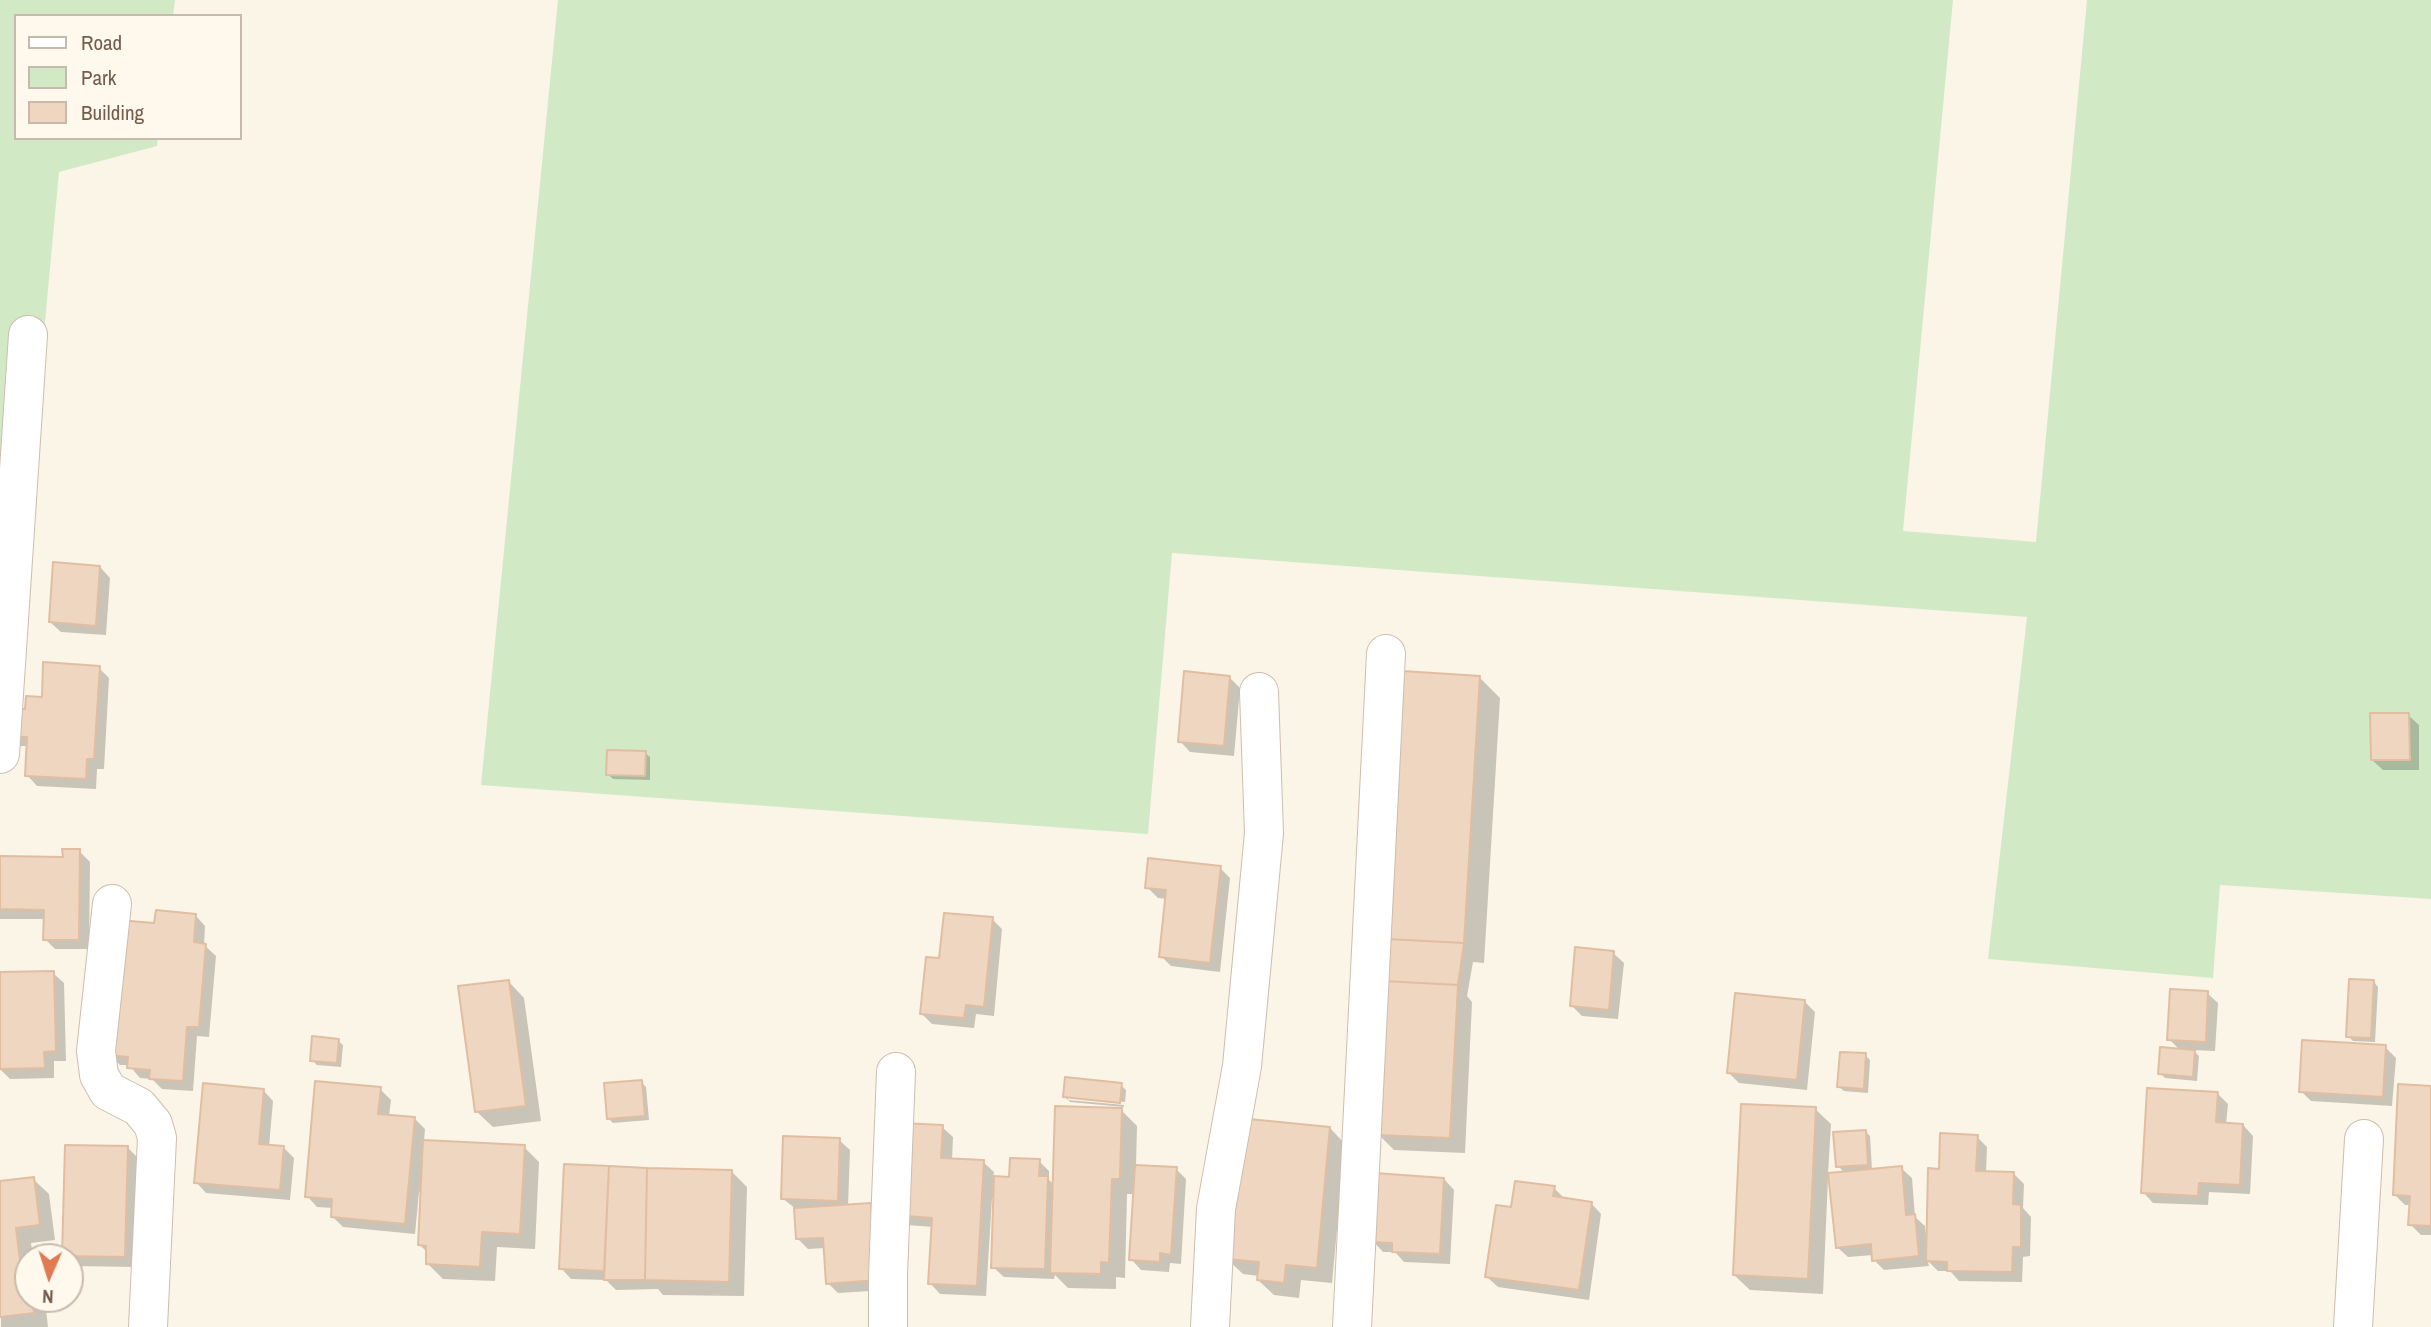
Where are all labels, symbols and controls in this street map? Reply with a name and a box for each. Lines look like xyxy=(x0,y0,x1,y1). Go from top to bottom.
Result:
legend xyxy=(14,14,242,140)
text: Road xyxy=(81,28,122,57)
text: Park xyxy=(81,63,116,92)
text: Building xyxy=(81,98,144,127)
north arrow xyxy=(14,1243,84,1313)
text: N xyxy=(42,1284,54,1310)

